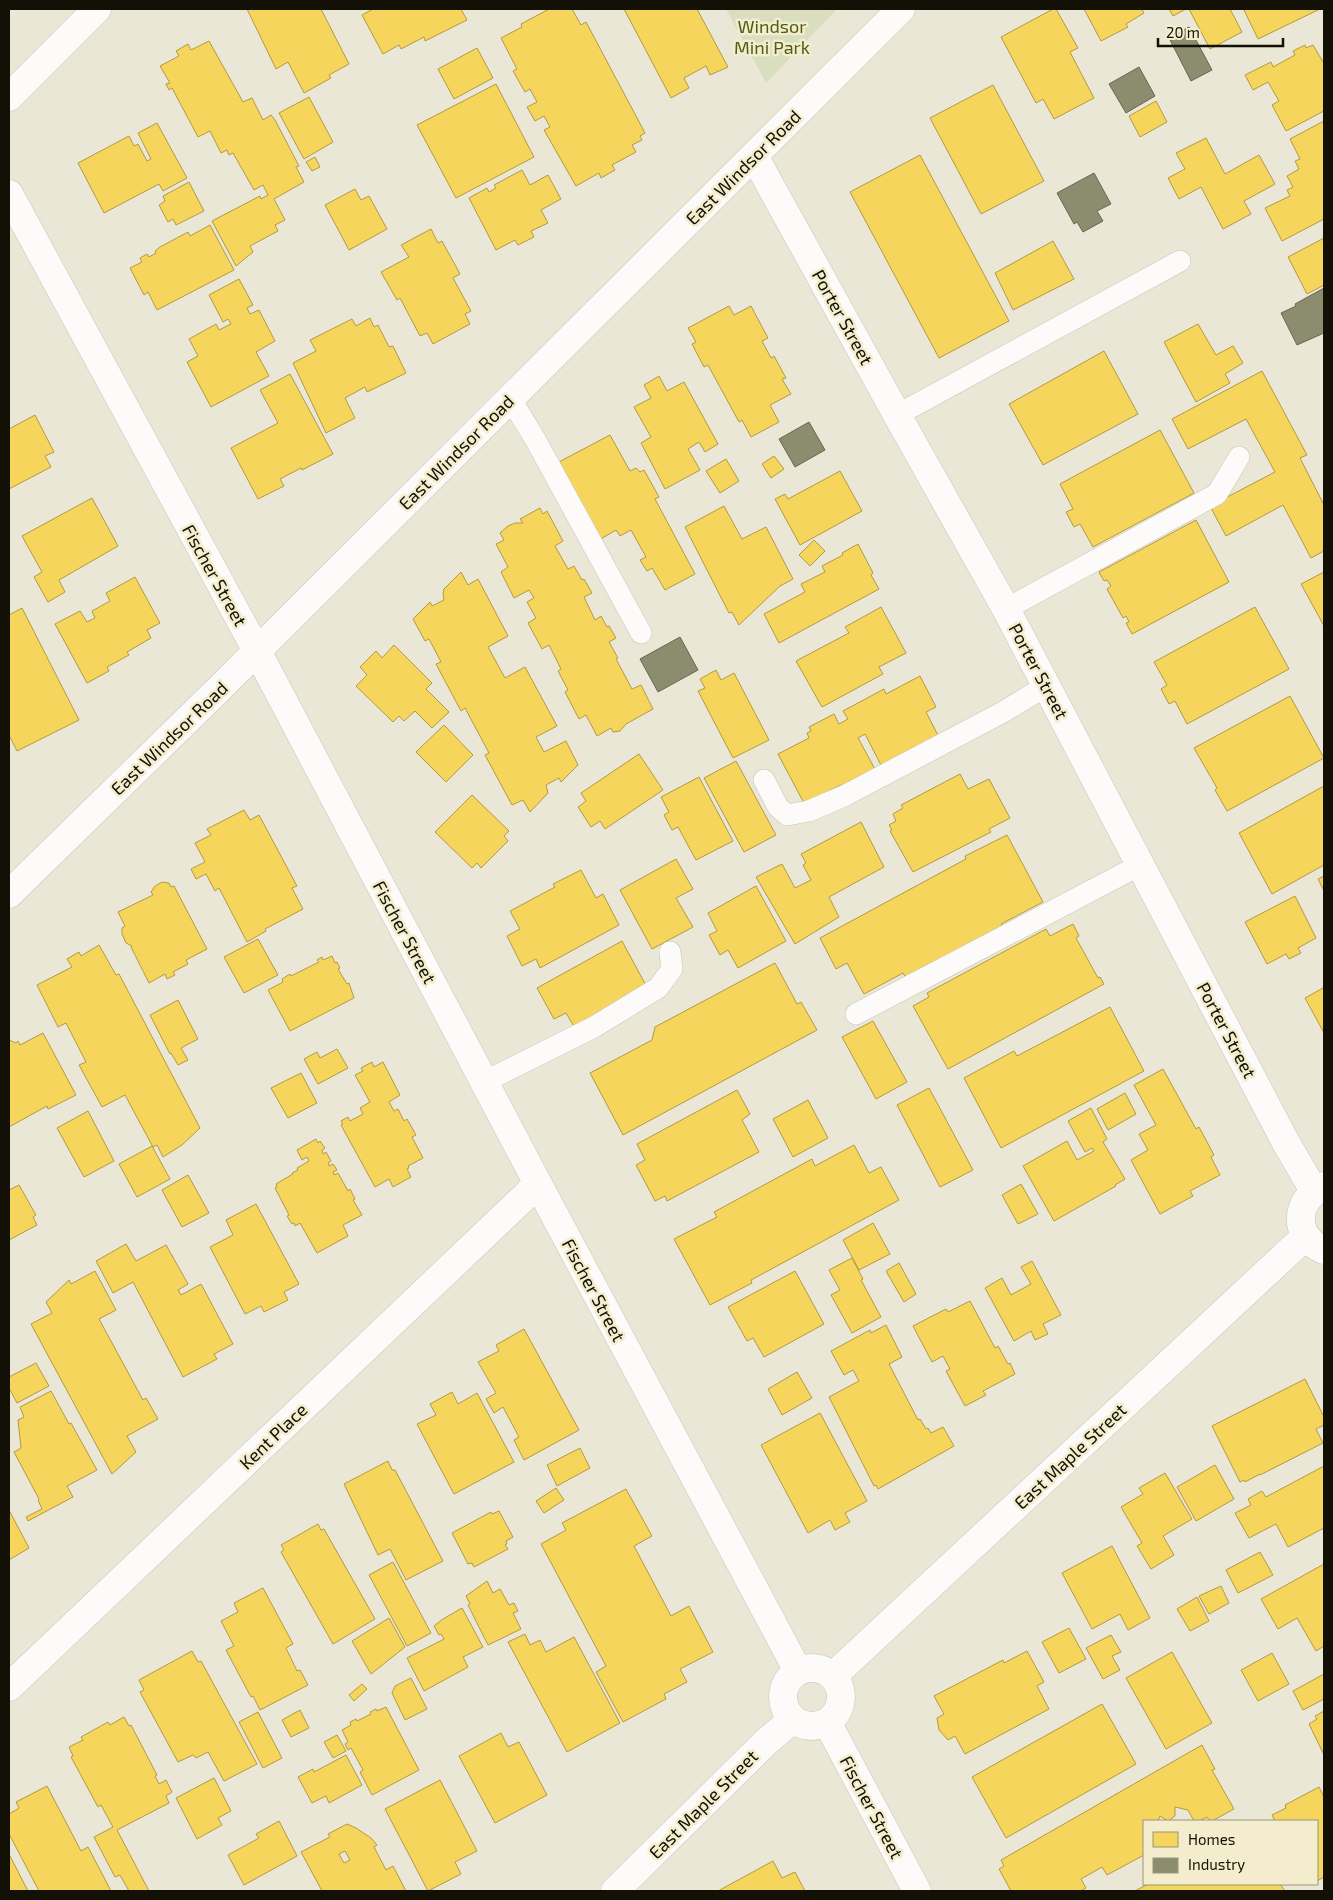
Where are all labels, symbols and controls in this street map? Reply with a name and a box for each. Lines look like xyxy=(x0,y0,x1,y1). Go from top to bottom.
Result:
park label: Windsor Mini Park xyxy=(734,15,810,58)
scale bar xyxy=(1158,15,1283,47)
text: 20 m xyxy=(1166,23,1200,41)
street label: East Windsor Road xyxy=(681,105,805,229)
street label: Porter Street xyxy=(808,266,878,369)
street label: East Windsor Road xyxy=(394,390,518,514)
street label: Fischer Street xyxy=(178,520,252,630)
street label: Porter Street xyxy=(1005,619,1074,723)
street label: East Windsor Road xyxy=(106,677,232,799)
street label: Fischer Street xyxy=(369,877,441,987)
street label: Porter Street xyxy=(1193,978,1262,1082)
street label: Fischer Street xyxy=(558,1235,630,1345)
street label: Kent Place xyxy=(235,1398,311,1474)
street label: East Maple Street xyxy=(1009,1398,1131,1514)
street label: East Maple Street xyxy=(644,1745,762,1863)
street label: Fischer Street xyxy=(836,1752,908,1862)
legend xyxy=(1143,1820,1318,1885)
text: Homes xyxy=(1188,1830,1235,1848)
text: Industry xyxy=(1188,1855,1245,1873)

